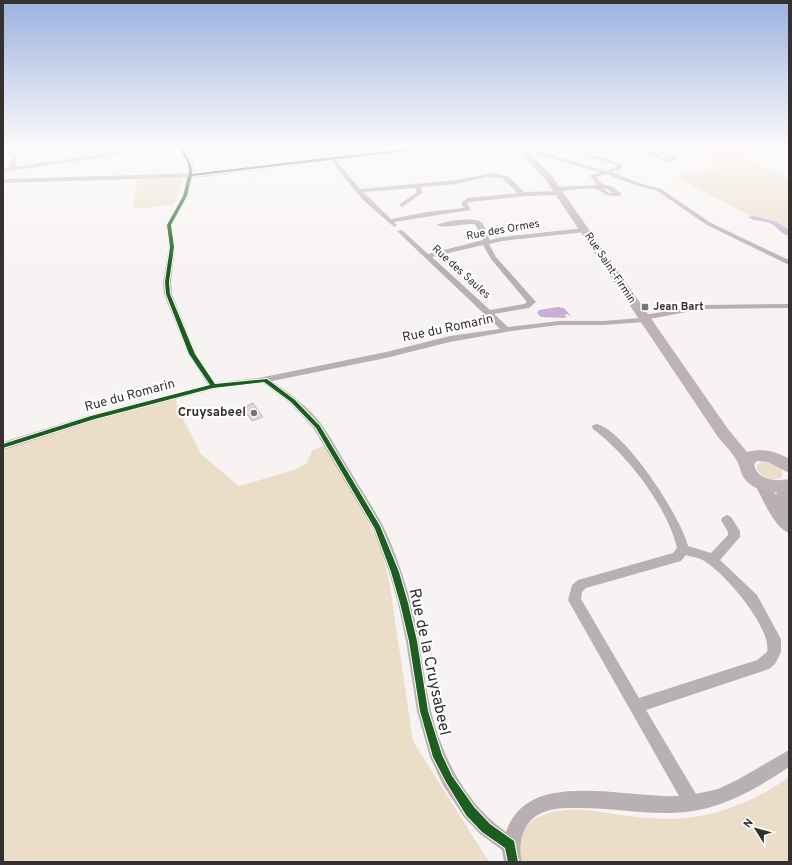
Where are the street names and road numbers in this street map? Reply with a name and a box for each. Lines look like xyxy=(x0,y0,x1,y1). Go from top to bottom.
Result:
street label: Rue des Ormes xyxy=(465,217,541,243)
street label: Rue Saint-Firmin xyxy=(581,230,639,306)
street label: Rue des Saules xyxy=(429,242,493,302)
street label: Rue du Romarin xyxy=(401,312,495,346)
street label: Rue du Romarin xyxy=(83,376,177,416)
street label: Rue de la Cruysabeel xyxy=(404,587,454,737)

